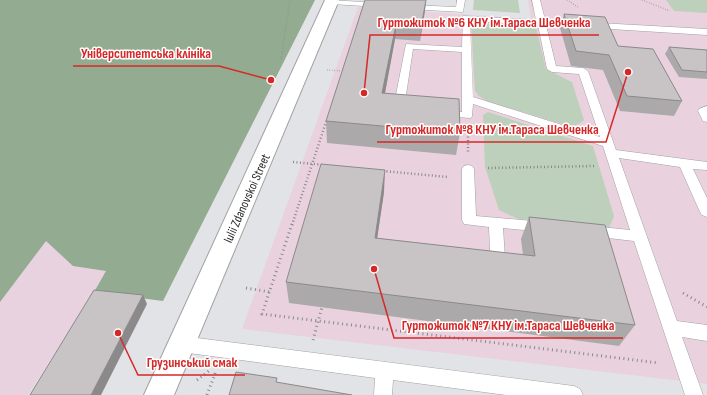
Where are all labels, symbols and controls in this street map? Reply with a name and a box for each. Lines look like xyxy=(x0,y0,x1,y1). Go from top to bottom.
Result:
callout: Гуртожиток №6 КНУ ім.Тараса Шевченка xyxy=(370,9,599,35)
text: Гуртожиток №6 КНУ ім.Тараса Шевченка xyxy=(377,14,591,31)
callout: Університетська клініка xyxy=(73,40,219,66)
text: Університетська клініка xyxy=(81,45,211,62)
callout: Гуртожиток №8 КНУ ім.Тараса Шевченка xyxy=(377,116,606,142)
text: Гуртожиток №8 КНУ ім.Тараса Шевченка xyxy=(385,121,599,138)
street label: Iulii Zdanovskoi Street xyxy=(220,151,274,245)
callout: Гуртожиток №7 КНУ ім.Тараса Шевченка xyxy=(394,312,623,338)
text: Гуртожиток №7 КНУ ім.Тараса Шевченка xyxy=(402,317,615,334)
callout: Грузинський смак xyxy=(138,349,245,375)
text: Грузинський смак xyxy=(147,354,237,371)

